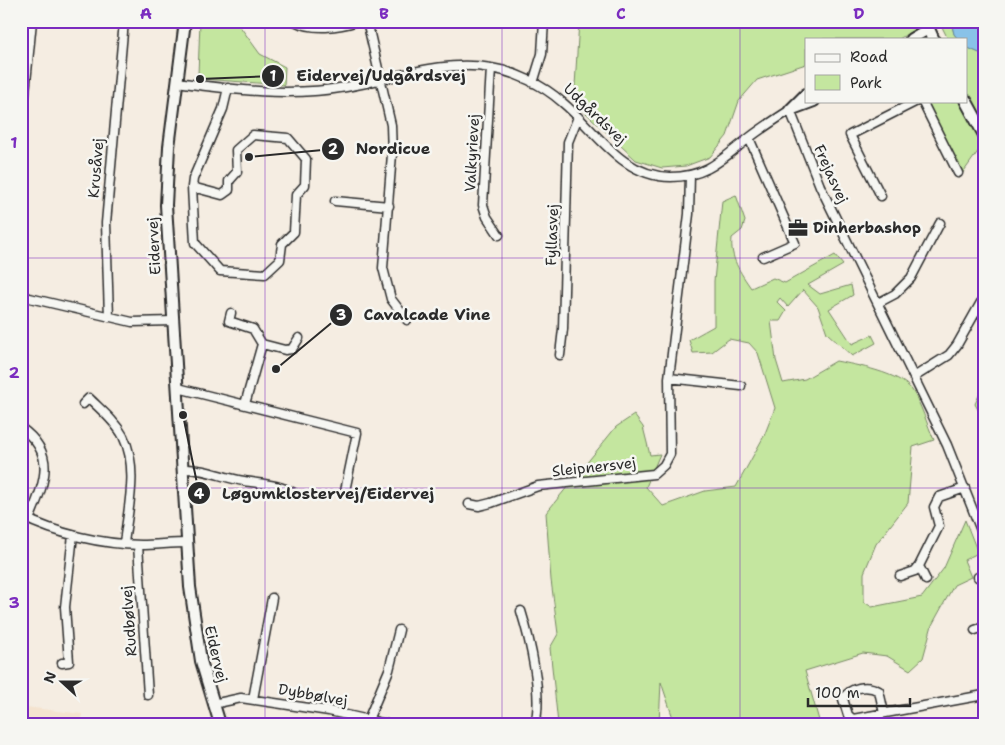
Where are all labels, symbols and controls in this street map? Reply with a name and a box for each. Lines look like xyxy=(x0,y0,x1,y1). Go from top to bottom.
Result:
text: A xyxy=(140,3,152,24)
text: B xyxy=(379,3,389,24)
text: C xyxy=(616,3,626,24)
text: D xyxy=(853,3,865,24)
legend xyxy=(805,38,968,102)
text: Road xyxy=(850,47,888,67)
callout: Eidervej/Udgårdsvej xyxy=(261,60,475,91)
text: Eidervej/Udgårdsvej xyxy=(296,65,466,86)
text: 1 xyxy=(270,66,277,86)
text: Park xyxy=(850,73,882,93)
street label: Udgårdsvej xyxy=(559,79,631,149)
street label: Valkyrievej xyxy=(460,113,484,193)
text: 1 xyxy=(10,132,18,153)
callout: Nordicue xyxy=(321,133,440,164)
street label: Krusåvej xyxy=(83,137,109,199)
text: Nordicue xyxy=(356,138,431,159)
text: 2 xyxy=(328,139,339,159)
street label: Frejasvej xyxy=(809,141,853,207)
street label: Fyllasvej xyxy=(541,204,563,266)
street label: Eidervej xyxy=(142,217,166,275)
office icon: Dinherbashop xyxy=(787,217,809,239)
place label: Dinherbashop xyxy=(813,218,921,238)
callout: Cavalcade Vine xyxy=(328,299,500,330)
text: Cavalcade Vine xyxy=(364,304,491,325)
text: 3 xyxy=(336,305,346,325)
text: 2 xyxy=(8,362,20,383)
street label: Sleipnersvej xyxy=(551,453,637,481)
callout: Løgumklostervej/Eidervej xyxy=(187,478,444,509)
text: Løgumklostervej/Eidervej xyxy=(222,483,434,504)
text: 4 xyxy=(194,484,205,504)
street label: Rudbølvej xyxy=(117,585,141,657)
text: 3 xyxy=(8,592,20,613)
street label: Eidervej xyxy=(200,624,232,684)
north arrow xyxy=(38,658,88,708)
text: N xyxy=(39,669,60,686)
scale bar xyxy=(808,675,910,707)
street label: Dybbølvej xyxy=(277,679,349,711)
text: 100 m xyxy=(815,683,860,703)

